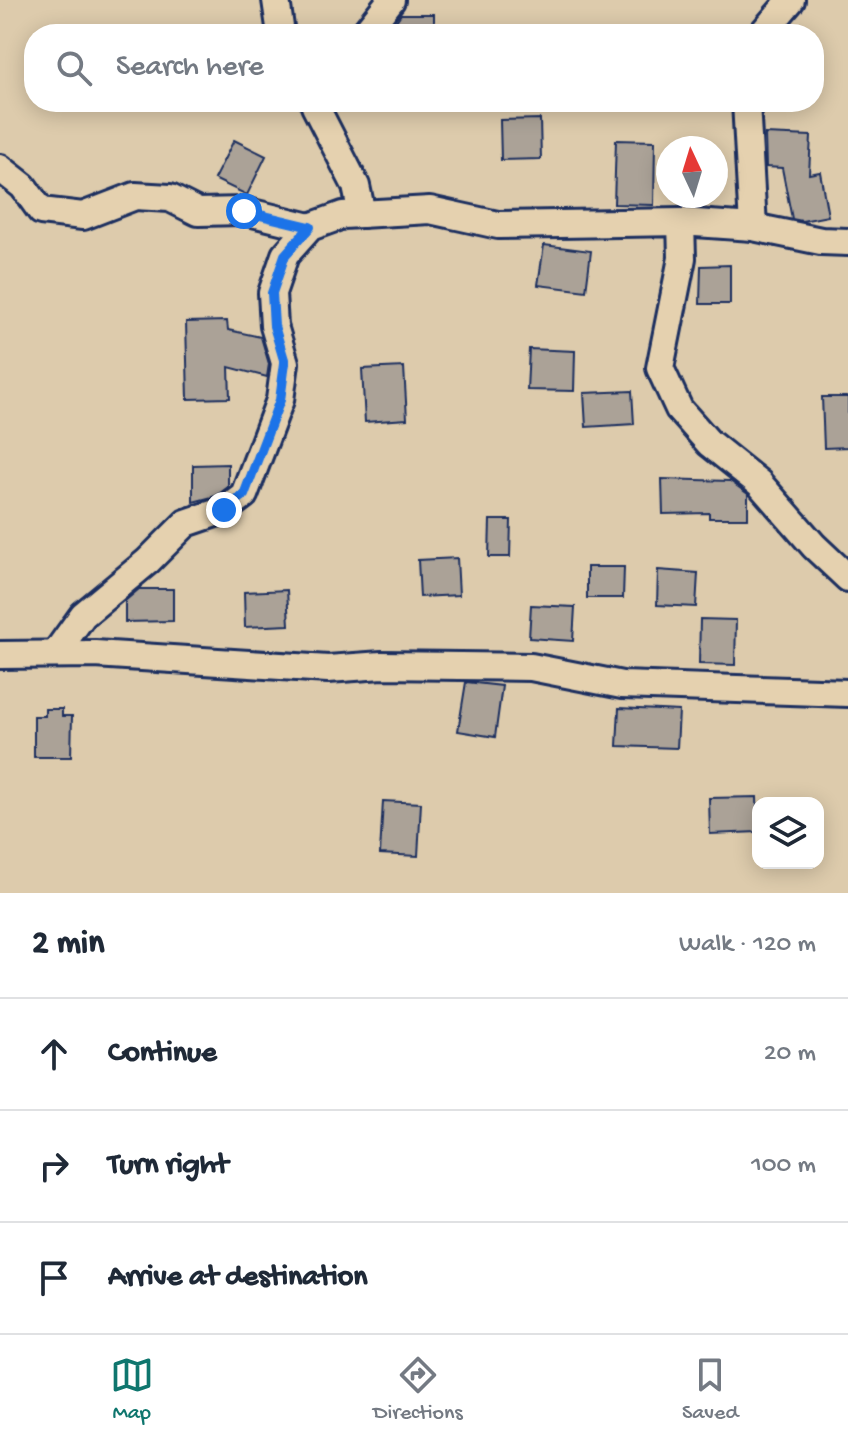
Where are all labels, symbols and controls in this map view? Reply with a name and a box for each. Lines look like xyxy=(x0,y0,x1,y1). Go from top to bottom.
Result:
search box xyxy=(24,24,824,112)
icon: search xyxy=(52,46,96,90)
text: Search here xyxy=(116,51,264,86)
north arrow xyxy=(656,136,728,208)
route start xyxy=(226,193,262,229)
route end xyxy=(206,492,242,528)
map controls xyxy=(752,797,824,869)
button: layers xyxy=(752,797,824,869)
text: 2 min xyxy=(32,925,104,965)
text: Walk · 120 m xyxy=(679,930,816,961)
icon: ahead xyxy=(32,1032,76,1076)
text: Continue xyxy=(108,1037,217,1072)
text: 20 m xyxy=(764,1039,816,1070)
icon: right xyxy=(32,1144,76,1188)
text: Turn right xyxy=(108,1149,228,1184)
text: 100 m xyxy=(751,1151,816,1182)
icon: arrive xyxy=(32,1256,76,1300)
text: Arrive at destination xyxy=(108,1261,368,1296)
tab: Map xyxy=(110,1353,154,1427)
tab: Directions xyxy=(373,1353,463,1427)
tab: Saved xyxy=(682,1353,738,1427)

